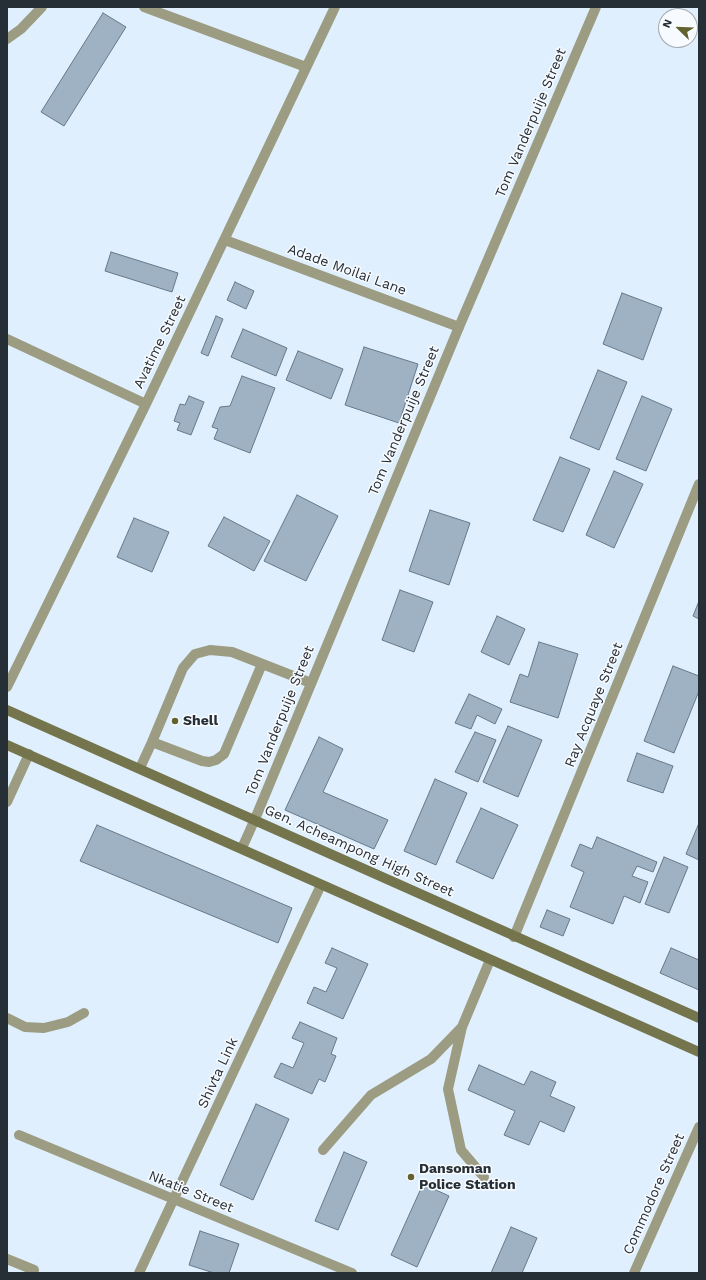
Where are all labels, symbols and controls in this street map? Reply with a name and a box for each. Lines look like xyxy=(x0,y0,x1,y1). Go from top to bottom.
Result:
north arrow xyxy=(658,8,698,48)
text: N xyxy=(660,17,675,30)
street label: Tom Vanderpuije Street xyxy=(492,46,570,200)
street label: Adade Moilai Lane xyxy=(285,241,409,299)
street label: Avatime Street xyxy=(130,293,190,391)
street label: Tom Vanderpuije Street xyxy=(365,344,443,498)
street label: Ray Acquaye Street xyxy=(561,640,627,770)
street label: Tom Vanderpuije Street xyxy=(242,643,318,799)
place label: Shell xyxy=(183,713,218,729)
marker: Shell xyxy=(170,716,180,726)
street label: Gen. Acheampong High Street xyxy=(262,802,456,900)
street label: Shivta Link xyxy=(194,1035,242,1111)
street label: Commodore Street xyxy=(620,1131,688,1257)
place label: Dansoman Police Station xyxy=(419,1161,516,1194)
street label: Nkatie Street xyxy=(146,1167,236,1217)
marker: Dansoman Police Station xyxy=(406,1172,416,1182)

